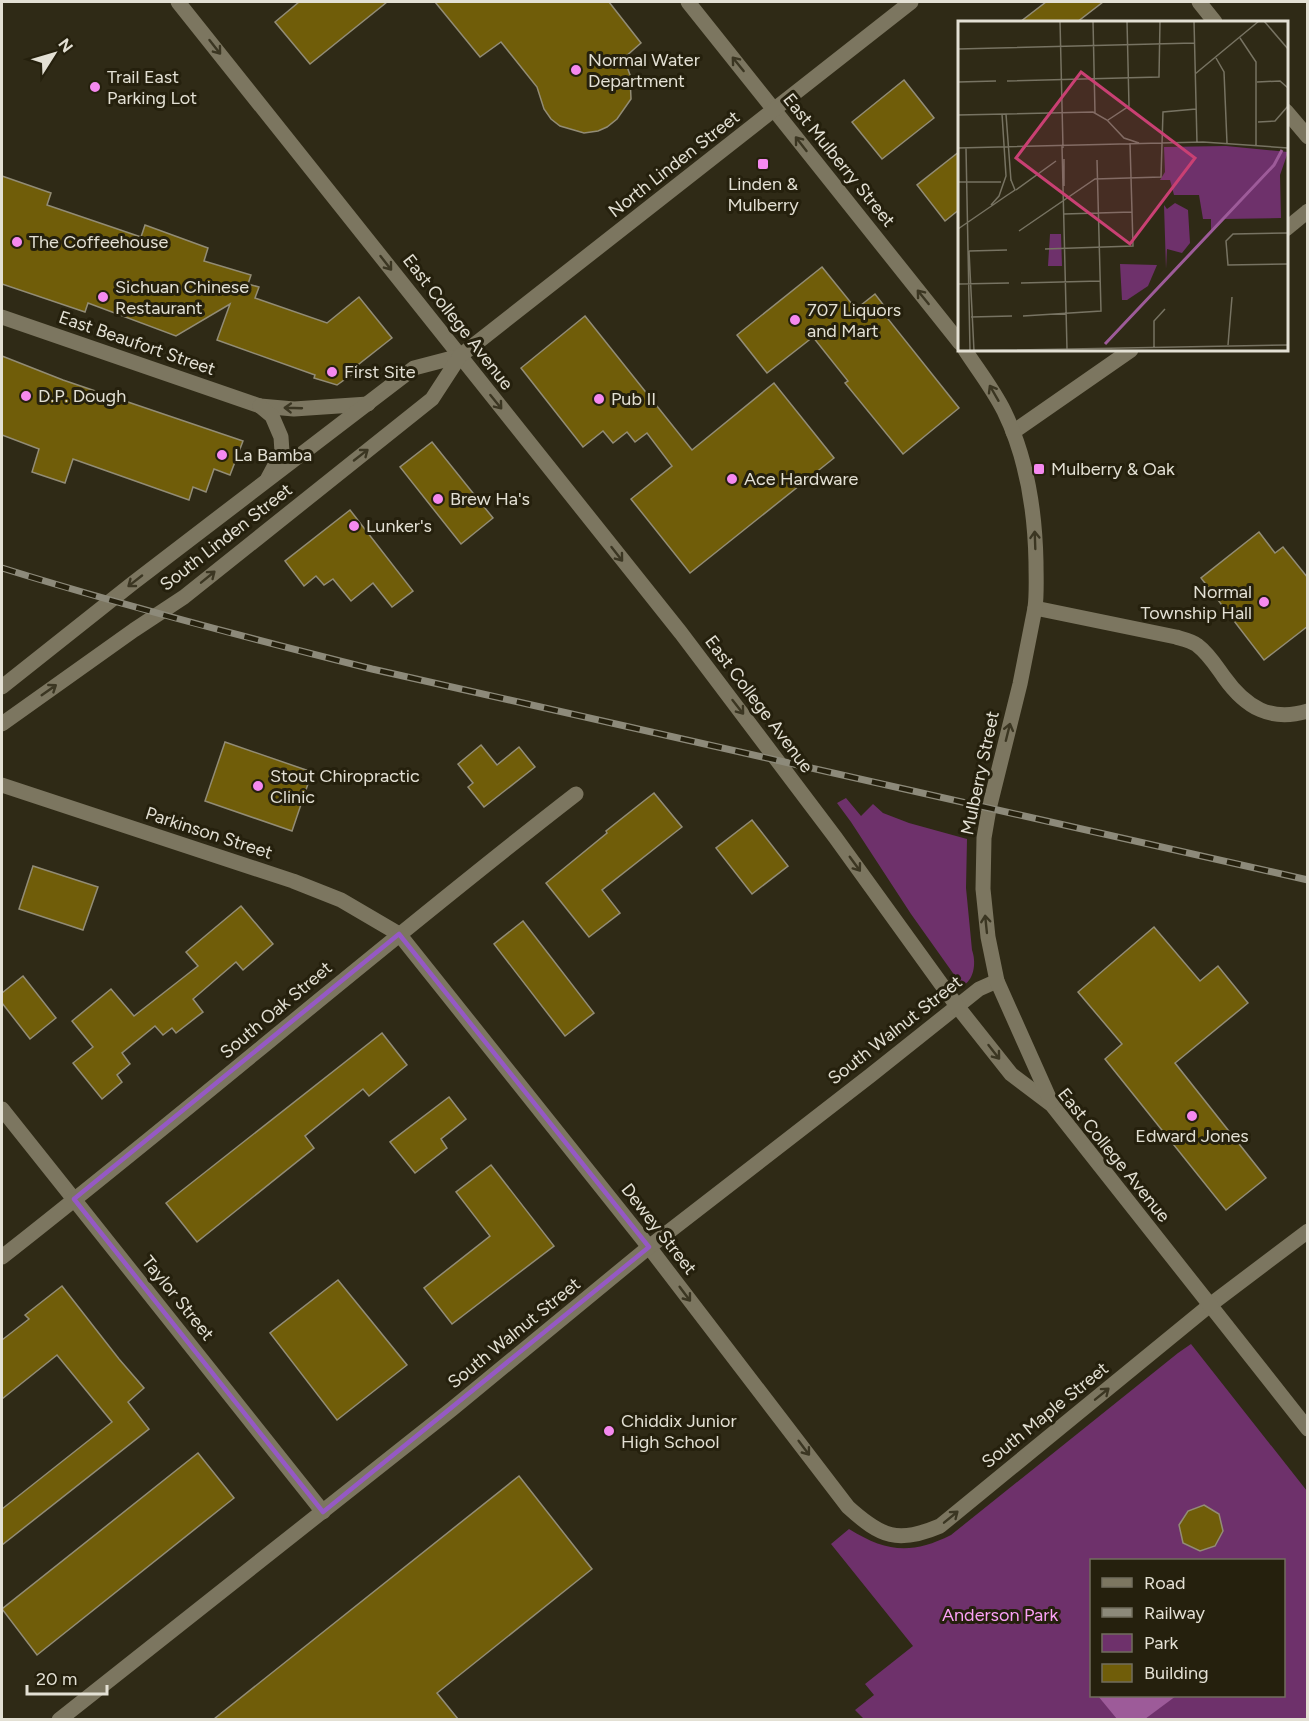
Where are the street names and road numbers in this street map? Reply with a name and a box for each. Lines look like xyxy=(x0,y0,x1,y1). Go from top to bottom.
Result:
street label: East Mulberry Street xyxy=(778,89,900,231)
street label: North Linden Street xyxy=(604,106,744,222)
street label: East College Avenue xyxy=(398,250,518,394)
street label: East Beaufort Street xyxy=(56,306,218,380)
street label: South Linden Street xyxy=(156,478,297,595)
street label: East College Avenue xyxy=(700,631,818,777)
street label: Mulberry Street xyxy=(956,709,1004,837)
street label: Parkinson Street xyxy=(143,802,275,864)
street label: South Oak Street xyxy=(215,957,337,1063)
street label: South Walnut Street xyxy=(824,971,967,1089)
street label: East College Avenue xyxy=(1053,1083,1175,1227)
street label: Dewey Street xyxy=(617,1179,702,1279)
street label: Taylor Street xyxy=(137,1251,219,1345)
street label: South Walnut Street xyxy=(443,1273,585,1393)
street label: South Maple Street xyxy=(977,1357,1113,1473)

